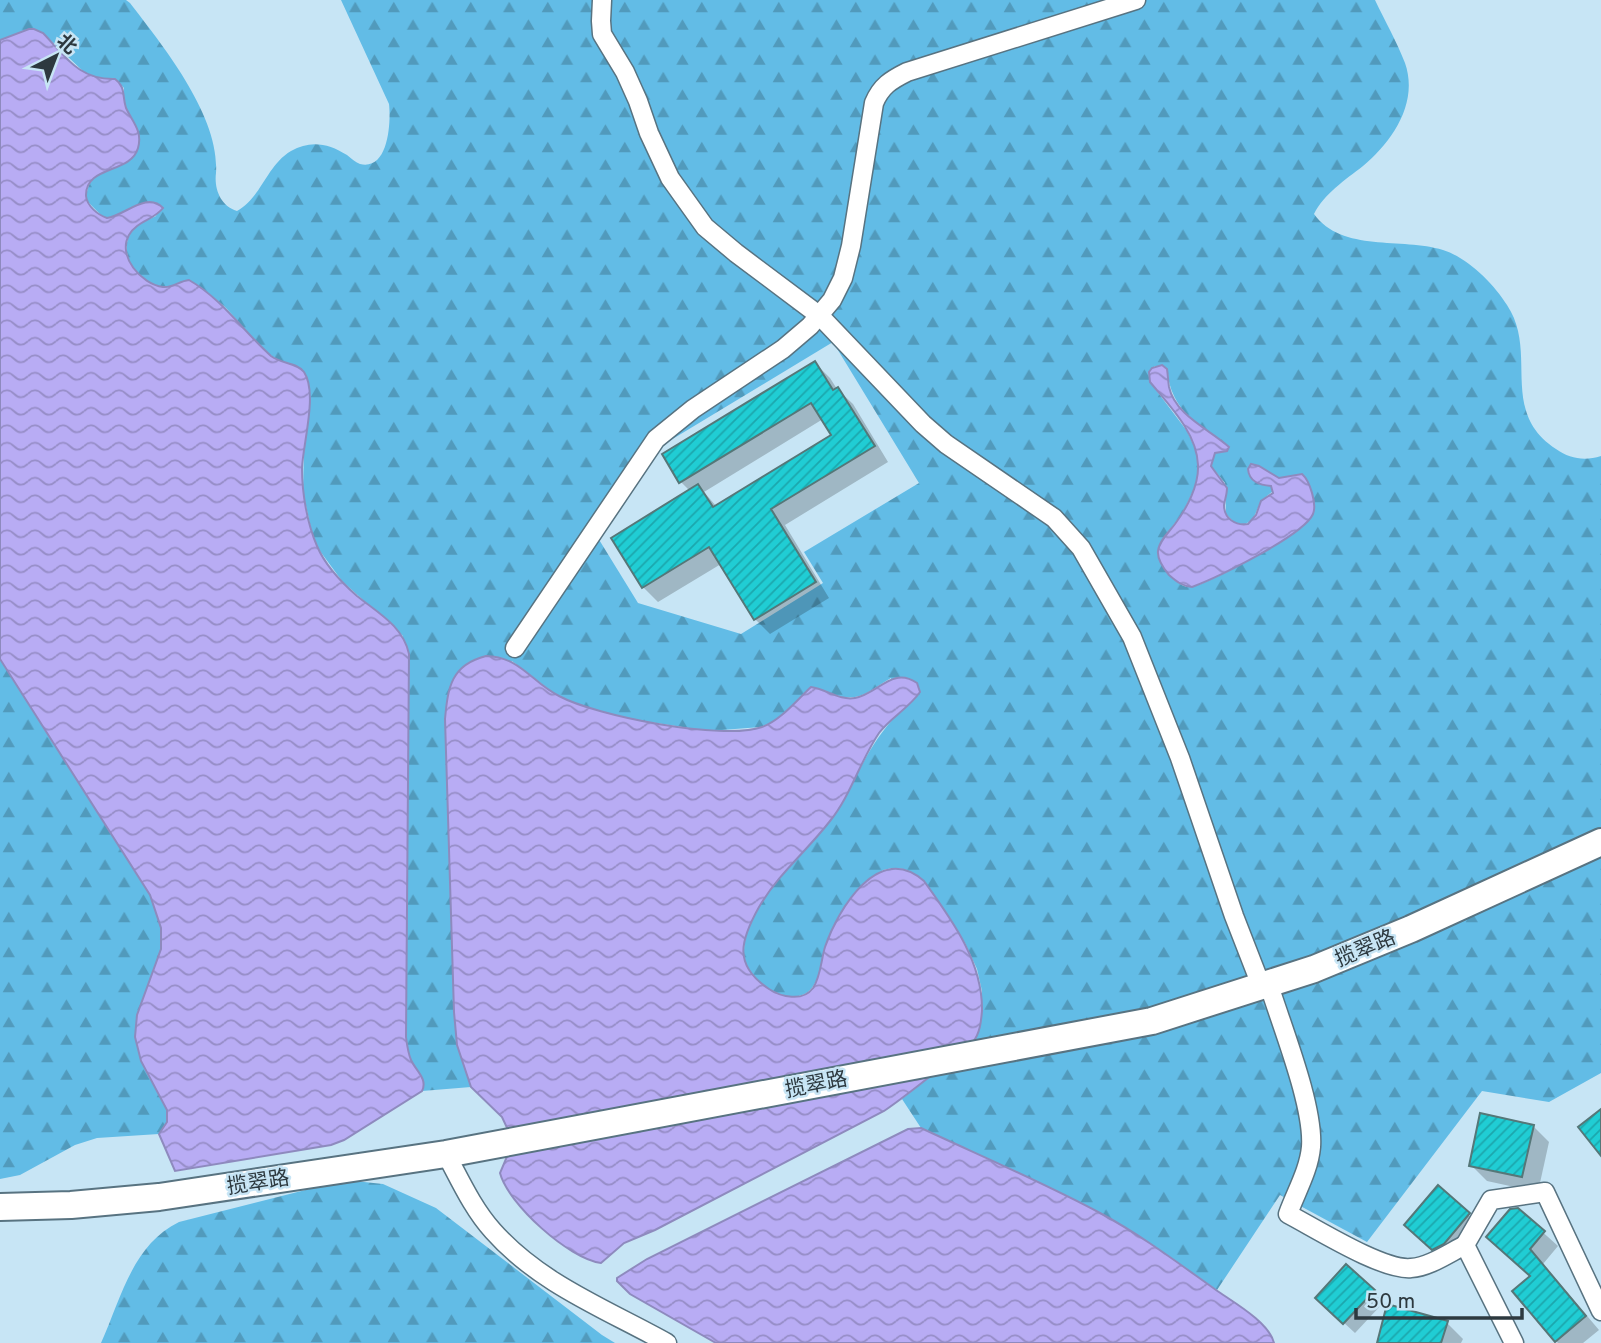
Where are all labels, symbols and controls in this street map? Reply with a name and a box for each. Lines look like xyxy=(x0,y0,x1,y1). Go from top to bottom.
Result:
north arrow xyxy=(21,21,91,91)
text: 北 xyxy=(51,30,81,60)
street label: 揽翠路 xyxy=(1331,925,1400,974)
street label: 揽翠路 xyxy=(783,1066,850,1105)
street label: 揽翠路 xyxy=(225,1165,291,1202)
scale bar xyxy=(1356,1276,1522,1320)
text: 50 m xyxy=(1366,1289,1415,1316)

